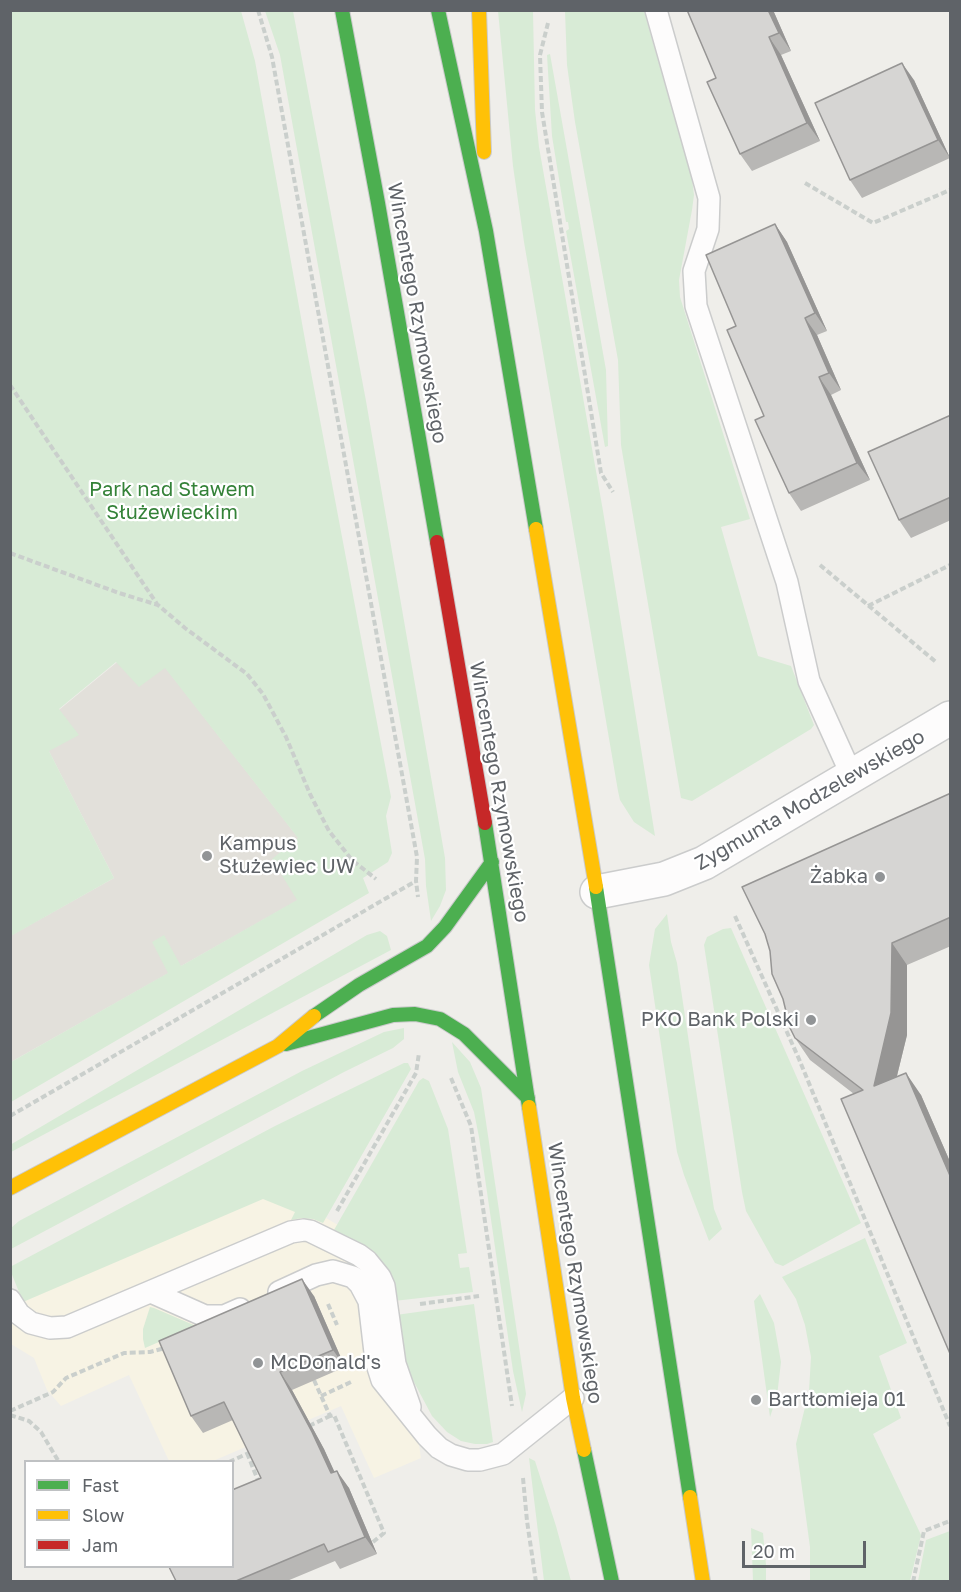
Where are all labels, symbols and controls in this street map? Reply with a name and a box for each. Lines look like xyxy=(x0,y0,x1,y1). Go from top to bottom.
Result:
street label: Wincentego Rzymowskiego xyxy=(382,181,452,445)
park label: Park nad Stawem Służewieckim xyxy=(89,478,255,525)
street label: Wincentego Rzymowskiego xyxy=(464,660,534,924)
street label: Zygmunta Modzelewskiego xyxy=(691,724,929,876)
place label: Kampus Służewiec UW xyxy=(219,832,355,879)
marker: Kampus Służewiec UW xyxy=(200,849,214,863)
place label: Żabka xyxy=(810,865,868,889)
marker: Żabka xyxy=(873,870,887,884)
place label: PKO Bank Polski xyxy=(641,1008,799,1032)
marker: PKO Bank Polski xyxy=(804,1013,818,1027)
street label: Wincentego Rzymowskiego xyxy=(542,1140,608,1406)
place label: McDonald's xyxy=(270,1351,381,1375)
marker: McDonald's xyxy=(251,1356,265,1370)
place label: Bartłomieja 01 xyxy=(768,1388,906,1412)
marker: Bartłomieja 01 xyxy=(749,1393,763,1407)
legend xyxy=(24,1460,234,1568)
text: Fast xyxy=(82,1474,119,1496)
text: Slow xyxy=(82,1504,124,1526)
scale bar xyxy=(745,1529,870,1567)
text: Jam xyxy=(82,1534,118,1556)
text: 20 m xyxy=(753,1540,795,1562)

